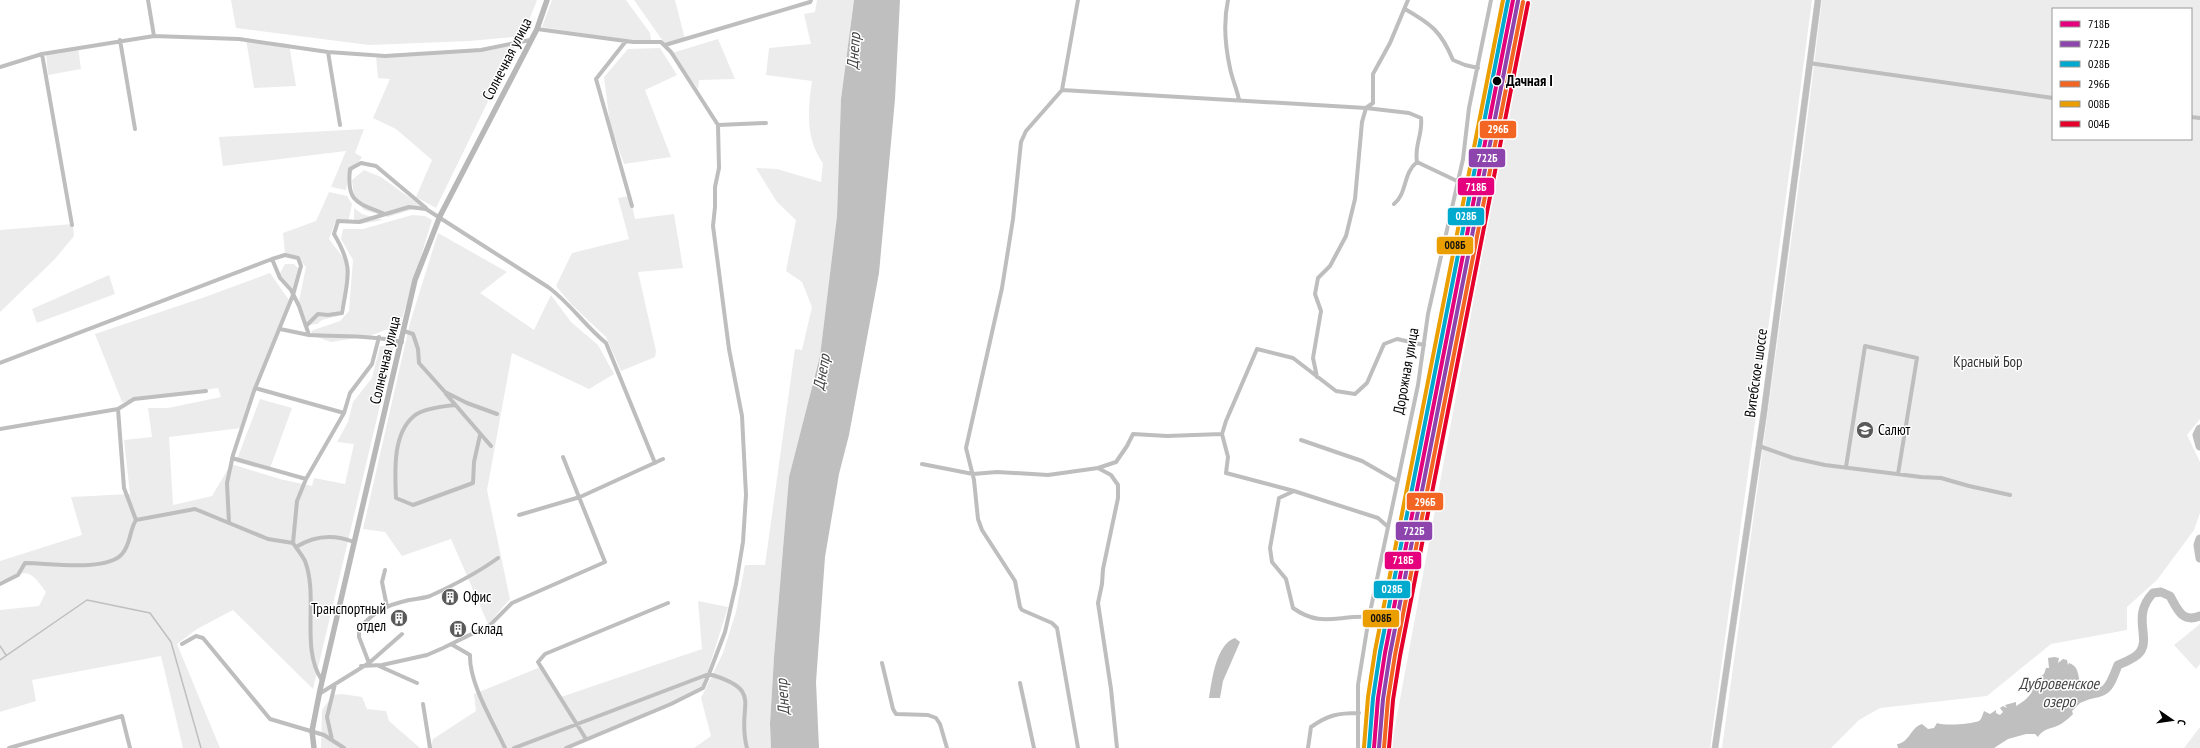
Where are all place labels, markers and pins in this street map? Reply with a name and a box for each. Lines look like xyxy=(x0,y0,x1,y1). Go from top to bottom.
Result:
place label: Дачная I xyxy=(1506,71,1553,90)
marker: Дачная I xyxy=(1491,75,1503,87)
school or university icon: Салют xyxy=(1855,420,1875,440)
place label: Салют xyxy=(1878,420,1911,439)
building icon: Офис xyxy=(440,587,460,607)
place label: Офис xyxy=(463,587,492,606)
place label: Транспортный отдел xyxy=(311,599,386,635)
building icon: Транспортный отдел xyxy=(389,608,409,628)
building icon: Склад xyxy=(448,619,468,639)
place label: Склад xyxy=(471,619,503,638)

